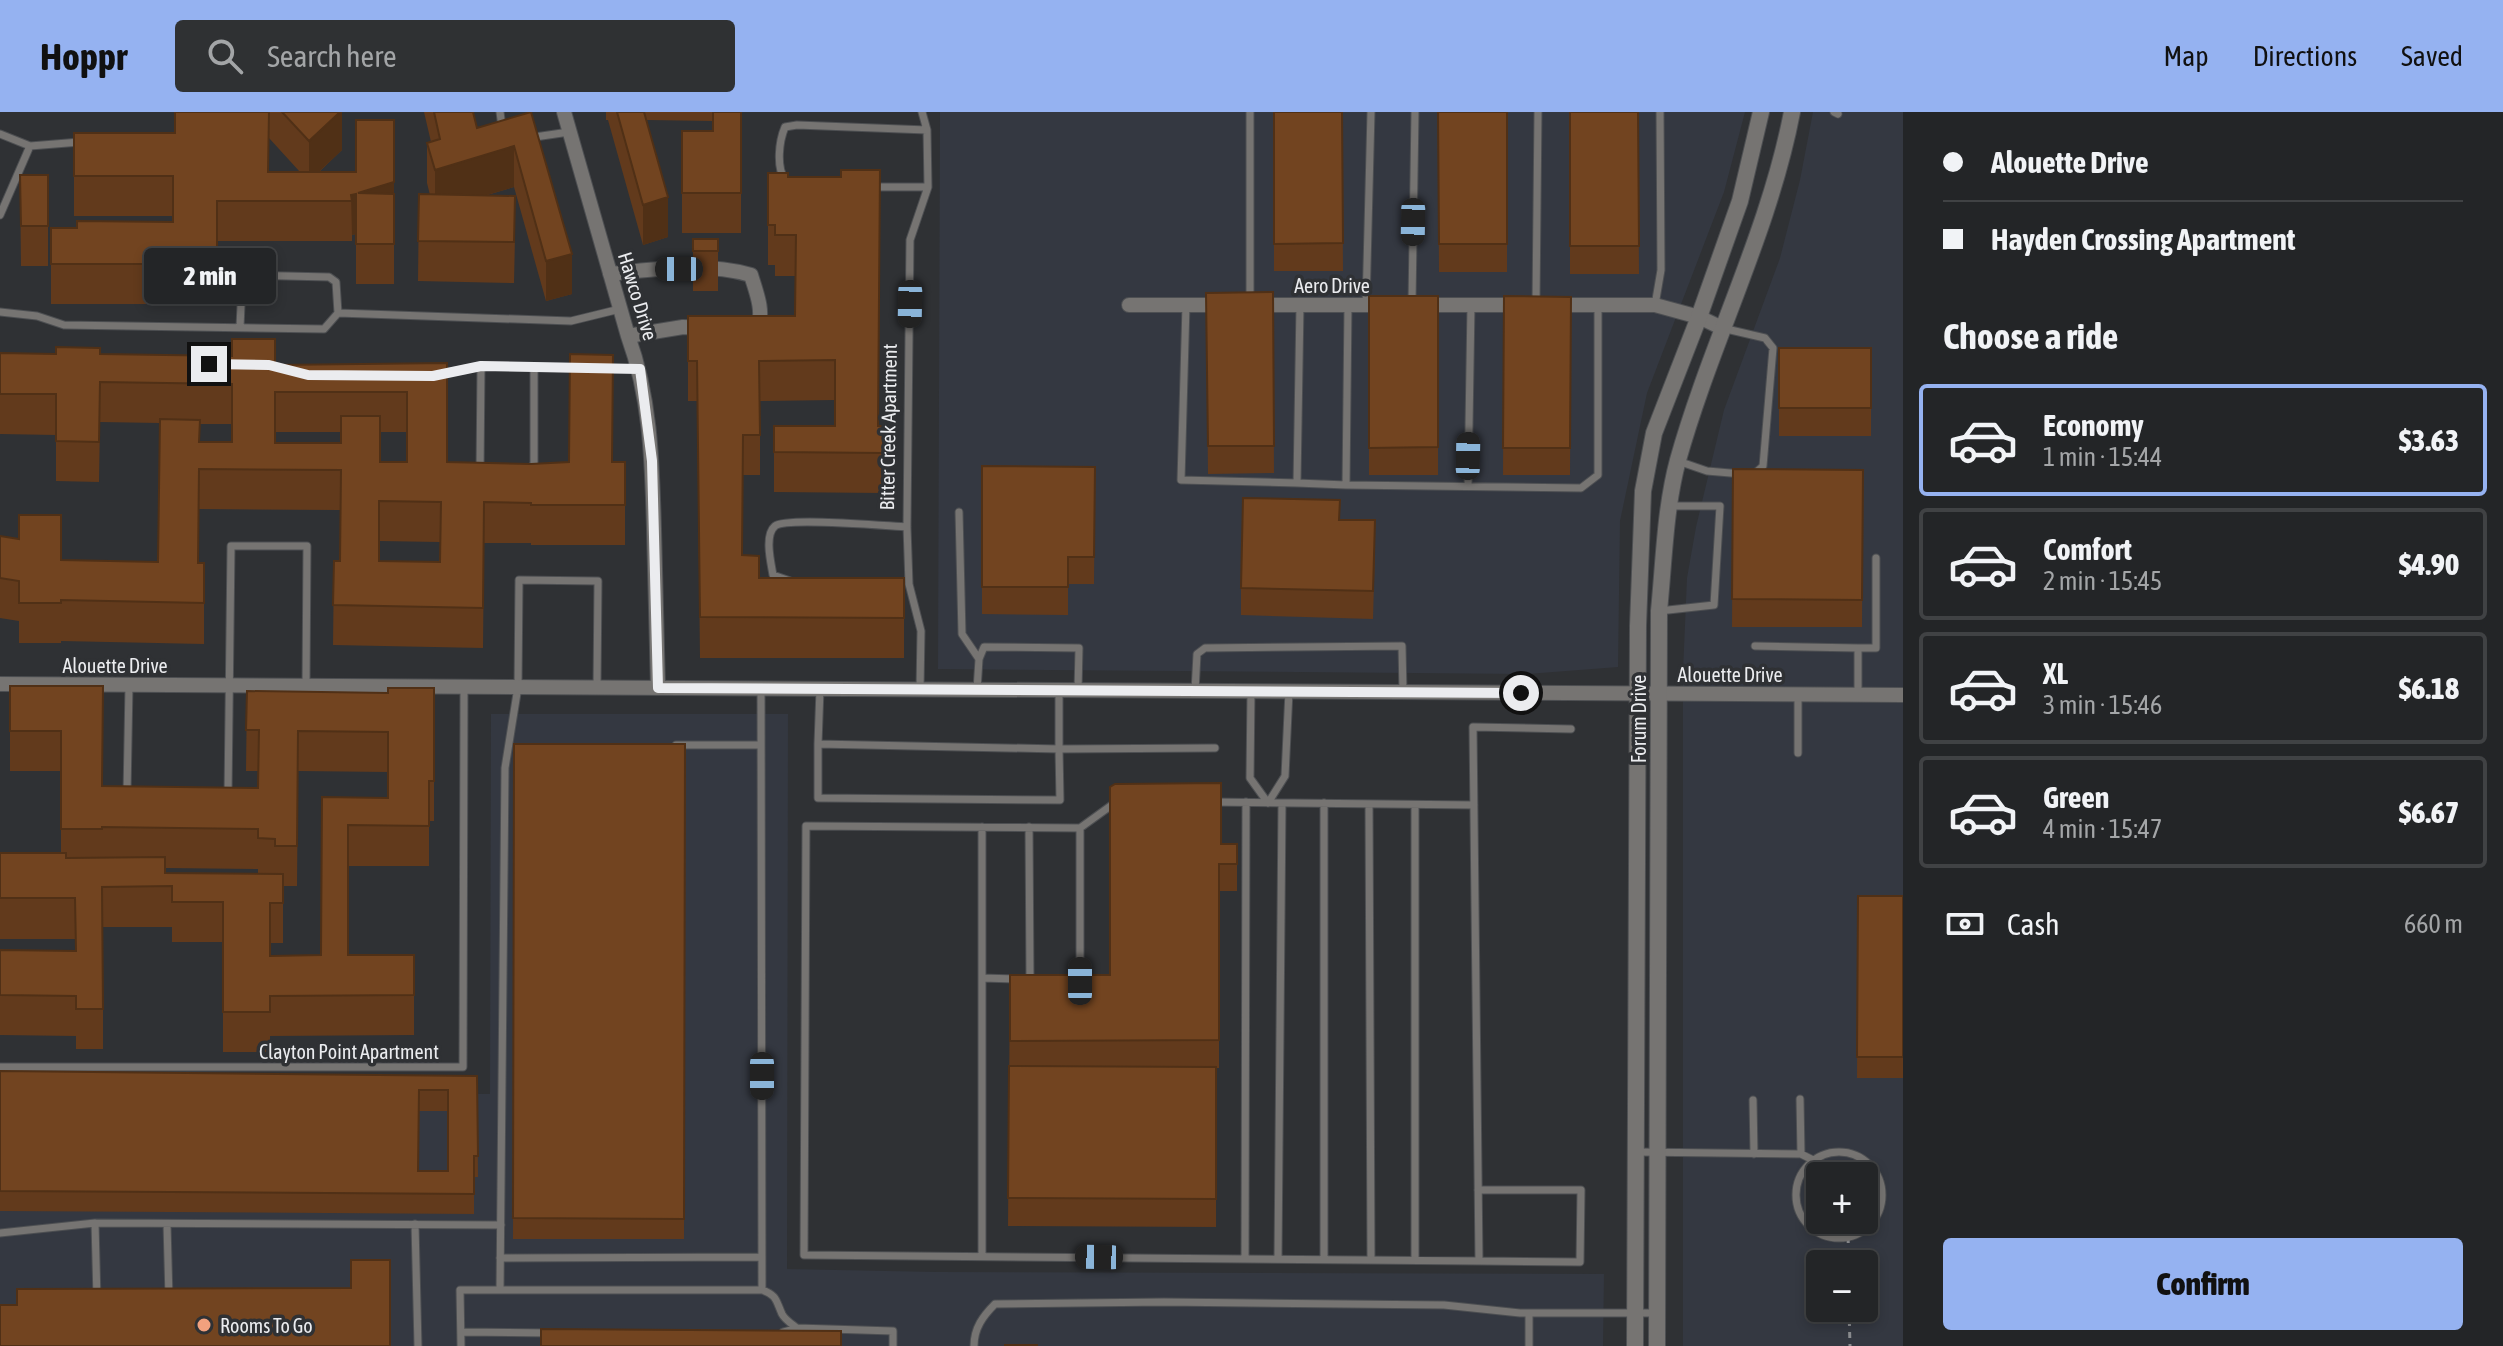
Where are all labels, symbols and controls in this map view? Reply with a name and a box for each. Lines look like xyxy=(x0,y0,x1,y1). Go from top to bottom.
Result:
search box xyxy=(175,20,735,92)
icon: search xyxy=(203,34,247,78)
text: Hoppr xyxy=(40,35,127,78)
text: Search here xyxy=(267,39,397,73)
text: Map xyxy=(2164,40,2209,72)
text: Directions xyxy=(2253,40,2357,72)
text: Saved xyxy=(2401,40,2463,72)
text: Alouette Drive xyxy=(1991,145,2149,179)
car xyxy=(1401,198,1425,246)
text: Hayden Crossing Apartment xyxy=(1991,222,2296,256)
callout: 2 min xyxy=(143,248,275,304)
street label: Hawco Drive xyxy=(614,249,662,343)
car xyxy=(655,257,703,281)
text: 2 min xyxy=(183,261,237,291)
street label: Aero Drive xyxy=(1294,274,1370,297)
car xyxy=(898,280,922,328)
text: Choose a ride xyxy=(1943,315,2118,357)
street label: Bitter Creek Apartment xyxy=(875,343,901,510)
route end xyxy=(191,346,227,382)
icon: car xyxy=(1947,404,2019,476)
text: Economy xyxy=(2043,408,2144,442)
text: $3.63 xyxy=(2399,423,2459,457)
car xyxy=(1456,432,1480,480)
text: 1 min · 15:44 xyxy=(2043,442,2162,472)
icon: car xyxy=(1947,528,2019,600)
text: Comfort xyxy=(2043,532,2132,566)
text: $4.90 xyxy=(2399,547,2459,581)
text: 2 min · 15:45 xyxy=(2043,566,2162,596)
icon: car xyxy=(1947,652,2019,724)
street label: Alouette Drive xyxy=(63,654,168,677)
text: XL xyxy=(2043,656,2068,690)
street label: Alouette Drive xyxy=(1678,663,1783,686)
text: $6.18 xyxy=(2399,671,2459,705)
route start xyxy=(1503,675,1539,711)
street label: Forum Drive xyxy=(1627,675,1650,763)
text: 3 min · 15:46 xyxy=(2043,690,2162,720)
icon: car xyxy=(1947,776,2019,848)
text: Green xyxy=(2043,780,2109,814)
text: $6.67 xyxy=(2399,795,2459,829)
text: 4 min · 15:47 xyxy=(2043,814,2162,844)
icon: cash xyxy=(1943,902,1987,946)
text: Cash xyxy=(2007,907,2060,941)
text: 660 m xyxy=(2404,909,2463,939)
car xyxy=(1068,957,1092,1005)
street label: Clayton Point Apartment xyxy=(259,1040,439,1063)
car xyxy=(750,1052,774,1100)
map controls xyxy=(1806,1162,1878,1322)
button: + xyxy=(1806,1162,1878,1234)
button: Confirm xyxy=(1943,1238,2463,1330)
car xyxy=(1075,1245,1123,1269)
button: − xyxy=(1806,1250,1878,1322)
place label: Rooms To Go xyxy=(220,1314,313,1337)
marker: Rooms To Go xyxy=(195,1316,213,1334)

